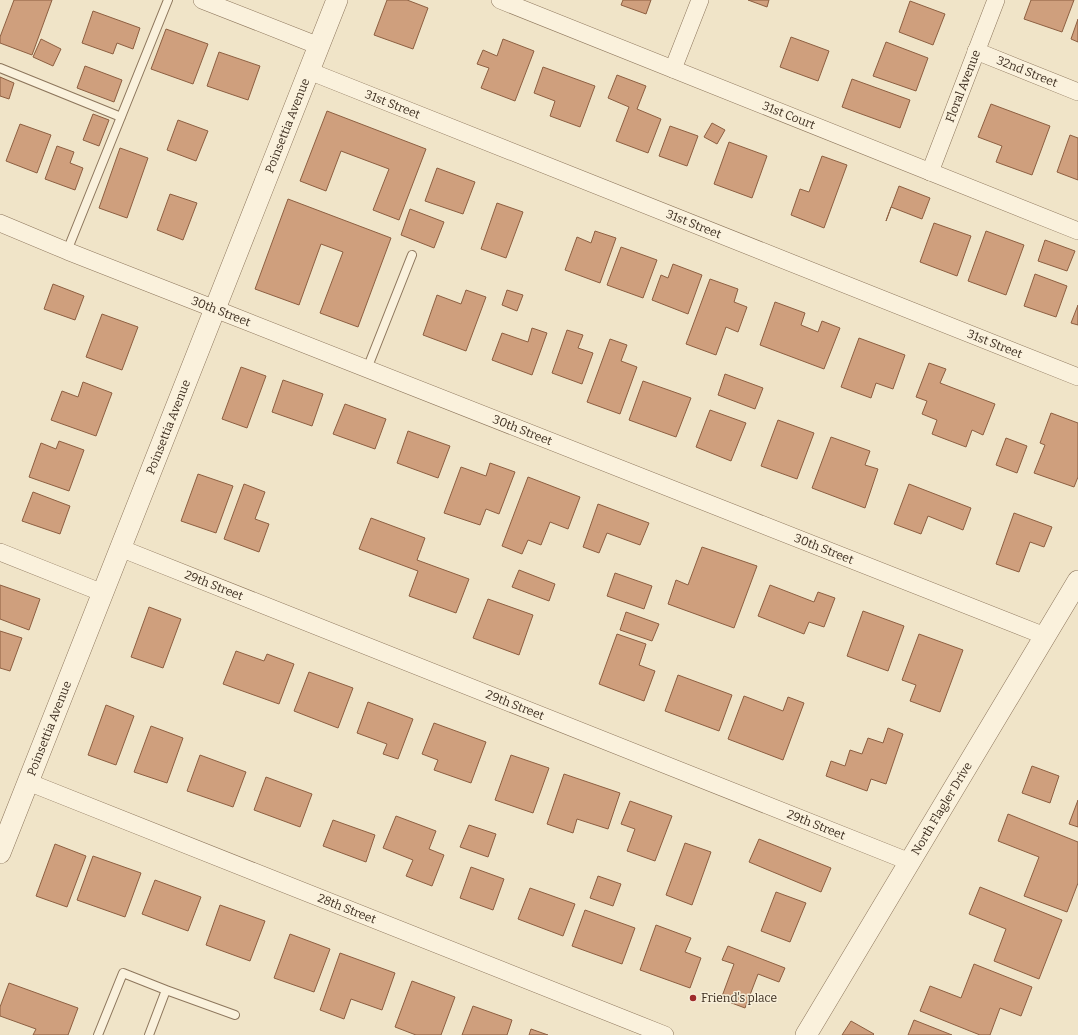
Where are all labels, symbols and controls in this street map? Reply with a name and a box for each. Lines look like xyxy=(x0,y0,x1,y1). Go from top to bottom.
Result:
street label: Floral Avenue xyxy=(943,48,983,124)
street label: 32nd Street xyxy=(995,53,1060,90)
street label: Poinsettia Avenue xyxy=(262,76,312,175)
street label: 31st Street xyxy=(363,87,423,122)
street label: 31st Court xyxy=(760,99,818,132)
street label: 31st Street xyxy=(664,207,724,242)
street label: 30th Street xyxy=(189,293,253,330)
street label: 31st Street xyxy=(965,327,1025,361)
street label: Poinsettia Avenue xyxy=(143,378,193,476)
street label: 30th Street xyxy=(491,412,555,448)
street label: 30th Street xyxy=(792,531,856,567)
street label: 29th Street xyxy=(183,567,246,603)
street label: Poinsettia Avenue xyxy=(24,679,74,778)
street label: 29th Street xyxy=(484,687,547,723)
street label: North Flagler Drive xyxy=(908,759,975,858)
street label: 29th Street xyxy=(785,807,848,843)
street label: 28th Street xyxy=(316,891,379,927)
place label: Friend's place xyxy=(701,991,777,1005)
marker: Friend's place xyxy=(688,993,698,1003)

